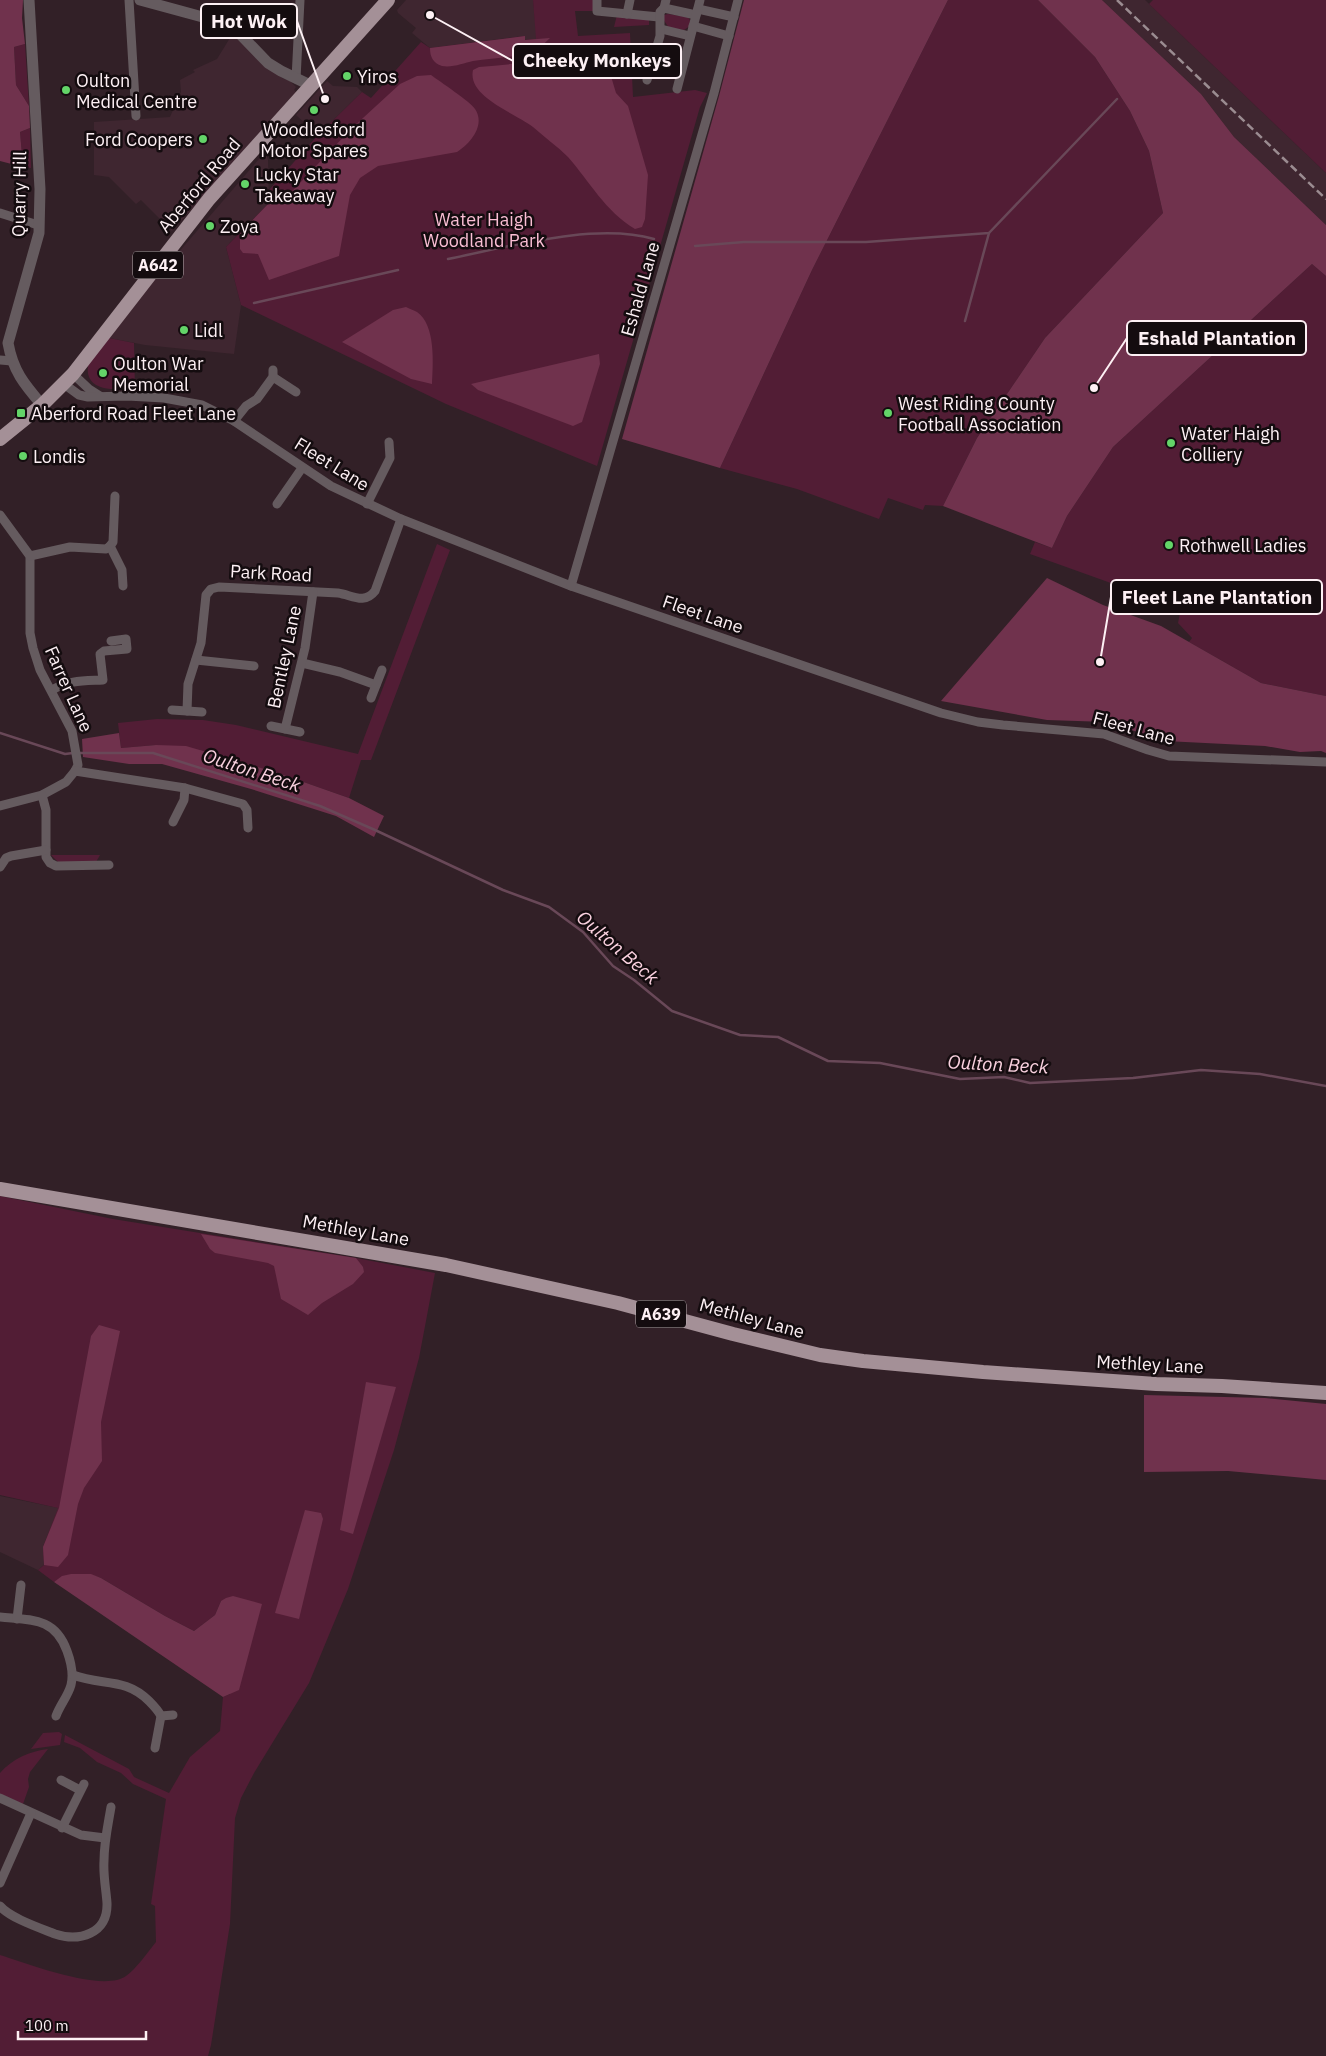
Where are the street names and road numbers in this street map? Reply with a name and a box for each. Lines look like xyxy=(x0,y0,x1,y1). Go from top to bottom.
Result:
street label: Aberford Road xyxy=(153,133,245,237)
street label: Quarry Hill xyxy=(7,151,31,237)
street label: Eshald Lane xyxy=(616,239,665,339)
road number: A642 xyxy=(133,252,183,278)
street label: Fleet Lane xyxy=(290,432,374,496)
street label: Park Road xyxy=(229,559,313,587)
street label: Fleet Lane xyxy=(660,589,747,639)
street label: Bentley Lane xyxy=(262,603,306,711)
street label: Farrer Lane xyxy=(40,643,98,736)
street label: Fleet Lane xyxy=(1090,706,1178,750)
street label: Methley Lane xyxy=(301,1209,411,1251)
street label: Methley Lane xyxy=(697,1293,807,1343)
road number: A639 xyxy=(636,1300,686,1328)
street label: Methley Lane xyxy=(1096,1350,1204,1378)

